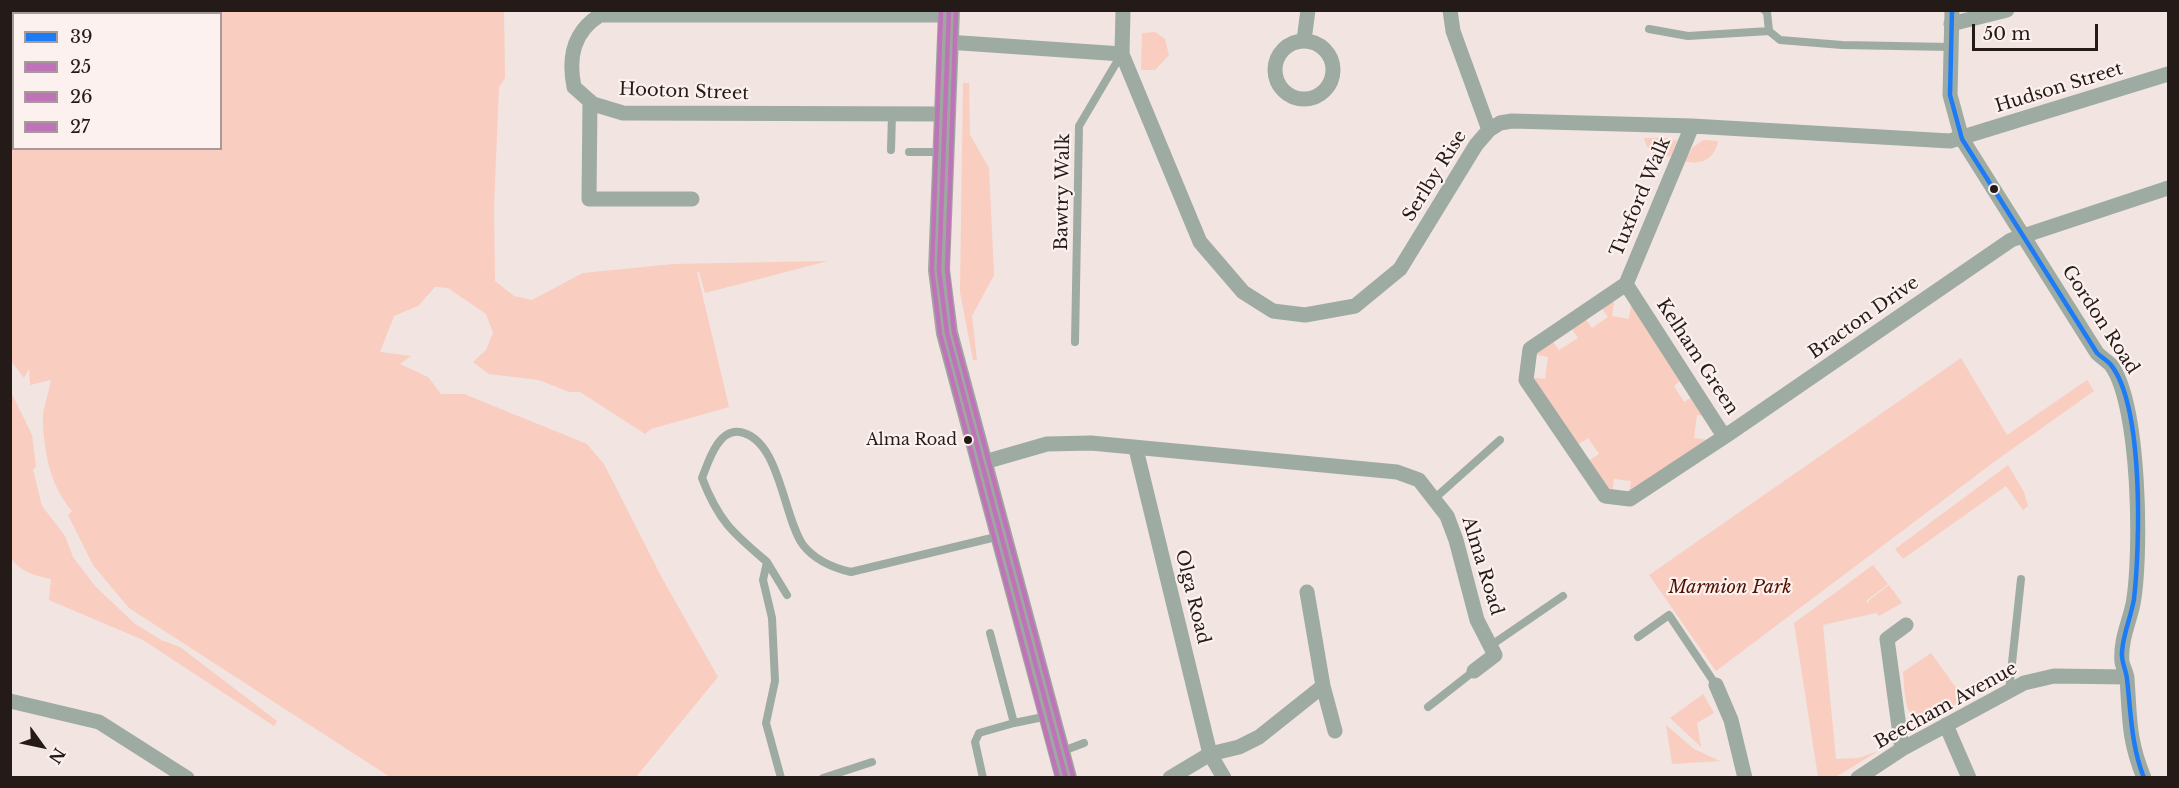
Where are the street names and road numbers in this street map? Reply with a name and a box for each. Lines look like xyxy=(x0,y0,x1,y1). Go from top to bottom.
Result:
street label: Hudson Street xyxy=(1993,58,2125,118)
street label: Hooton Street xyxy=(619,79,749,105)
street label: Serlby Rise xyxy=(1398,126,1472,226)
street label: Bawtry Walk xyxy=(1051,133,1075,251)
street label: Tuxford Walk xyxy=(1606,134,1676,260)
street label: Gordon Road xyxy=(2057,262,2143,378)
street label: Bracton Drive xyxy=(1805,272,1923,364)
street label: Kelham Green xyxy=(1652,295,1742,419)
street label: Alma Road xyxy=(1457,514,1507,618)
street label: Olga Road xyxy=(1170,548,1214,646)
street label: Beecham Avenue xyxy=(1871,658,2021,754)

